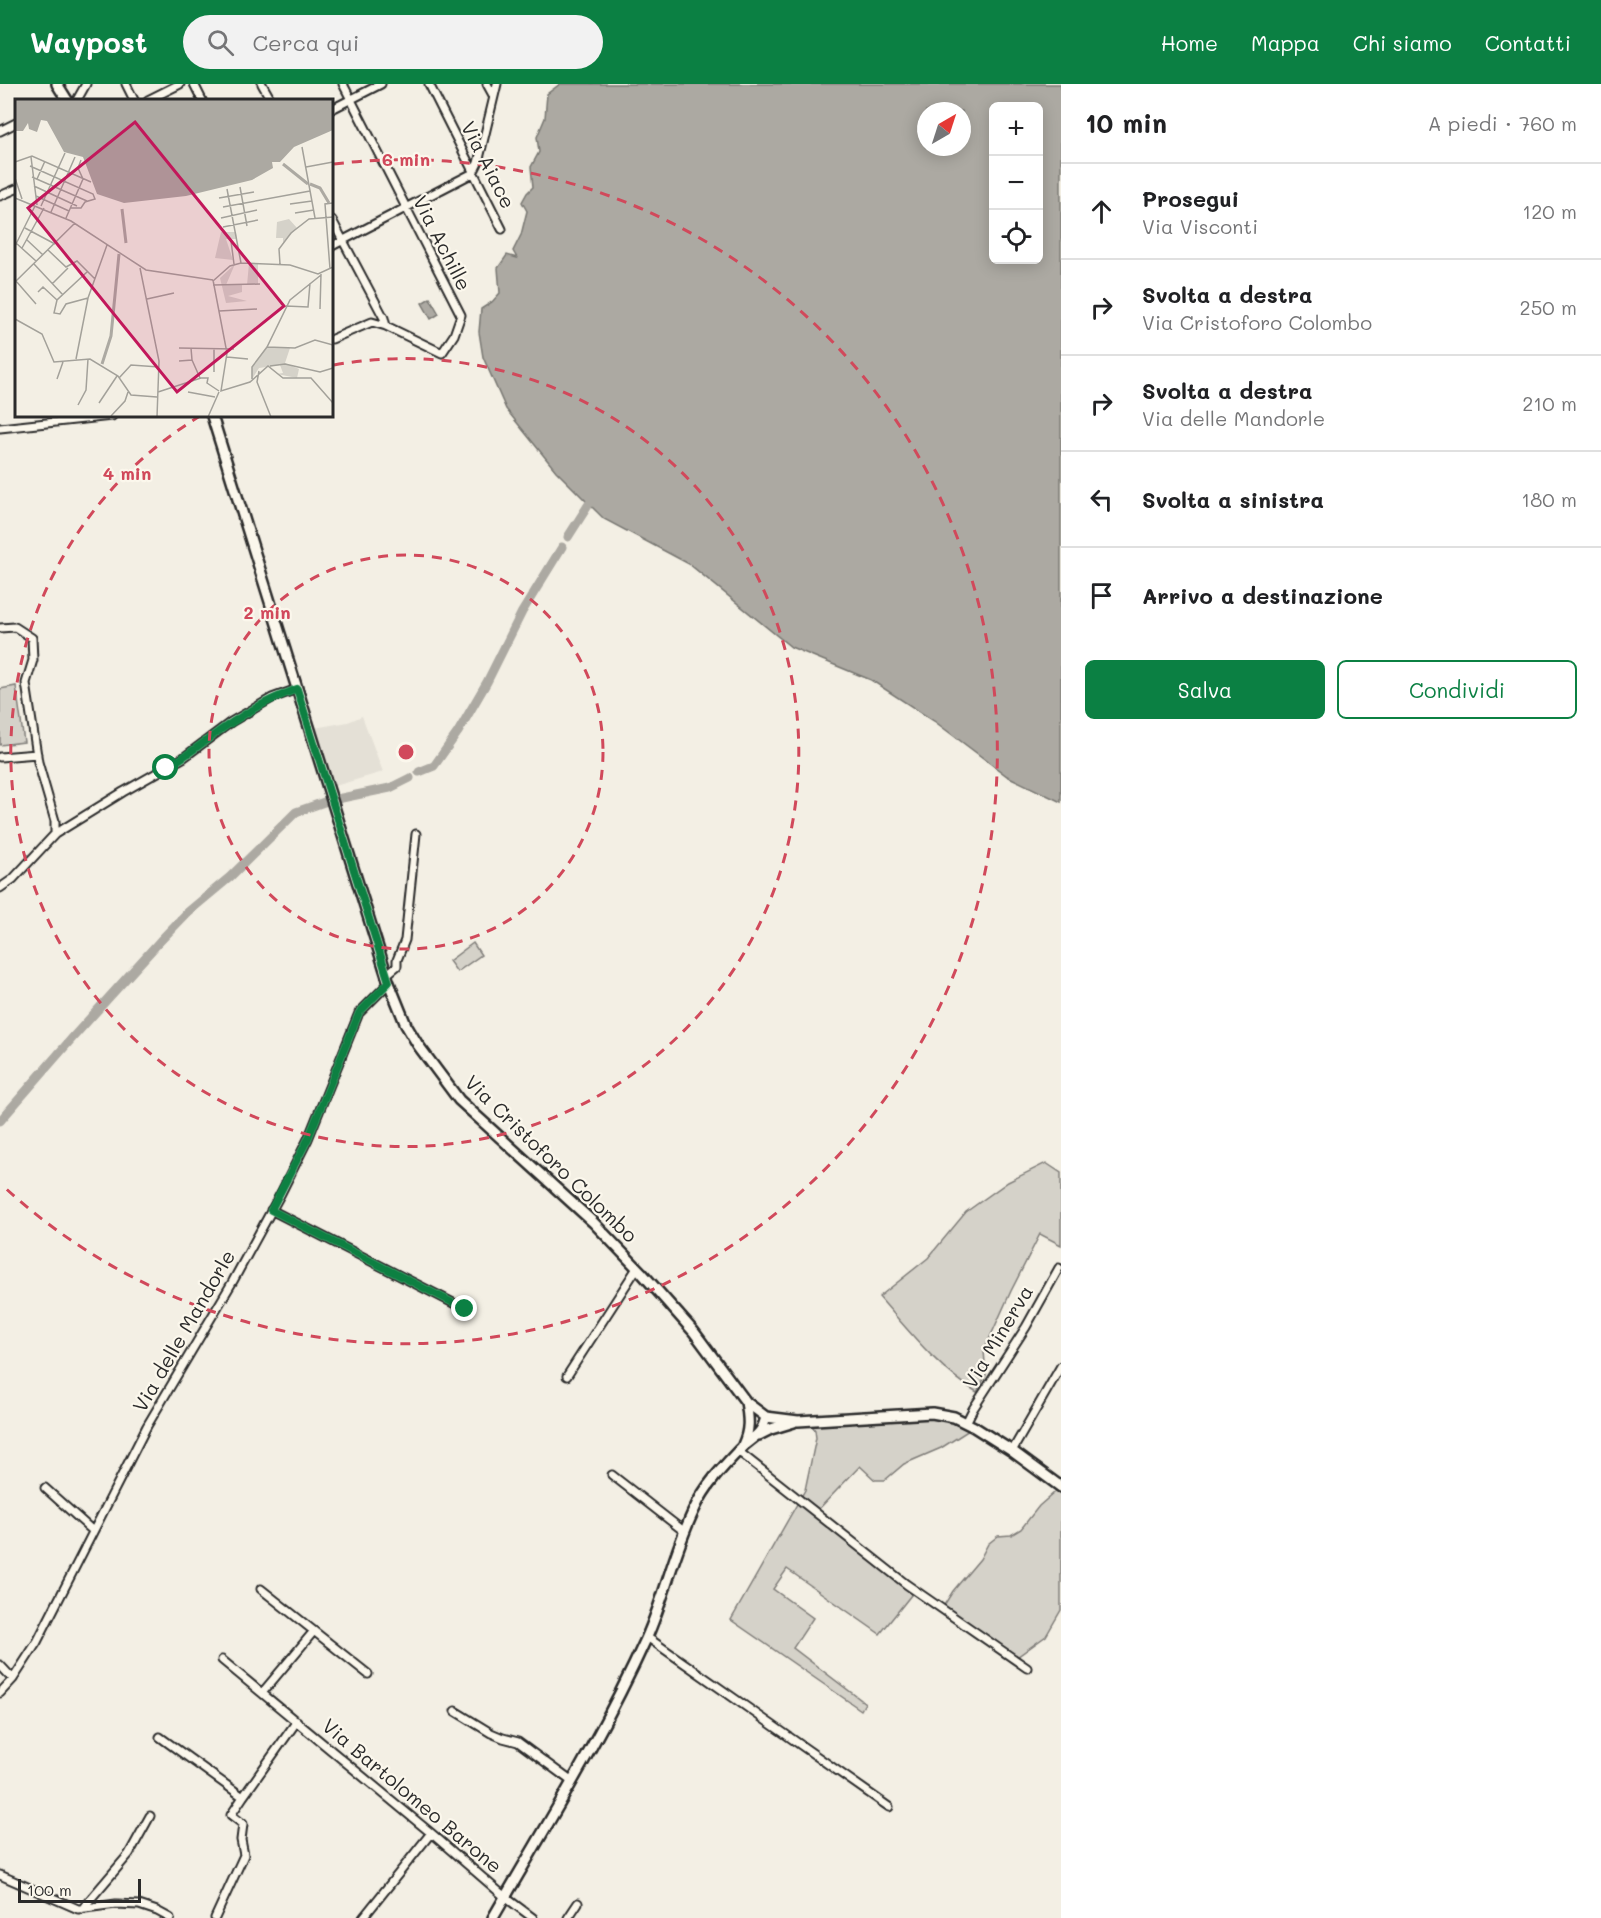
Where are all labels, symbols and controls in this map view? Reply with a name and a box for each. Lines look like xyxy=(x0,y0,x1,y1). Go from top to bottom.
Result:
search box xyxy=(183,15,603,69)
text: Waypost xyxy=(30,24,147,60)
icon: search xyxy=(204,26,237,59)
text: Cerca qui xyxy=(252,28,359,57)
text: Home xyxy=(1161,29,1218,56)
text: Mappa xyxy=(1251,29,1320,56)
text: Chi siamo xyxy=(1353,29,1452,56)
text: Contatti xyxy=(1485,29,1571,56)
inset map xyxy=(15,99,333,417)
north arrow xyxy=(917,102,971,156)
map controls xyxy=(989,102,1043,264)
button: + xyxy=(989,102,1043,156)
text: 10 min xyxy=(1085,106,1167,140)
text: A piedi · 760 m xyxy=(1428,110,1577,136)
street label: Via Aiace xyxy=(456,117,522,213)
text: 6 min xyxy=(382,147,430,171)
button: − xyxy=(989,156,1043,210)
text: Prosegui xyxy=(1142,184,1239,213)
street label: Via Achille xyxy=(408,191,478,294)
icon: ahead xyxy=(1085,195,1118,228)
text: 120 m xyxy=(1522,198,1577,224)
button: locate xyxy=(989,210,1043,264)
text: Via Visconti xyxy=(1142,213,1258,239)
text: Svolta a destra xyxy=(1142,280,1312,309)
icon: right xyxy=(1085,291,1118,324)
text: 250 m xyxy=(1520,294,1577,320)
text: Via Cristoforo Colombo xyxy=(1142,309,1372,335)
text: Svolta a destra xyxy=(1142,376,1312,405)
icon: right xyxy=(1085,387,1118,420)
text: 210 m xyxy=(1522,390,1577,416)
text: Via delle Mandorle xyxy=(1142,405,1325,431)
text: 4 min xyxy=(103,461,151,485)
icon: left xyxy=(1085,483,1118,516)
text: Svolta a sinistra xyxy=(1142,485,1324,514)
text: 180 m xyxy=(1521,486,1577,512)
icon: arrive xyxy=(1085,579,1118,612)
text: Arrivo a destinazione xyxy=(1142,581,1383,610)
text: 2 min xyxy=(243,600,291,624)
button: Salva xyxy=(1085,660,1325,719)
button: Condividi xyxy=(1337,660,1577,719)
centre of rings xyxy=(396,742,416,762)
route start xyxy=(152,754,178,780)
street label: Via Cristoforo Colombo xyxy=(460,1069,644,1248)
street label: Via delle Mandorle xyxy=(126,1245,240,1416)
street label: Via Minerva xyxy=(956,1280,1038,1393)
route end xyxy=(451,1295,477,1321)
street label: Via Bartolomeo Barone xyxy=(317,1712,508,1878)
scale bar xyxy=(18,1876,141,1904)
text: 100 m xyxy=(27,1879,72,1900)

